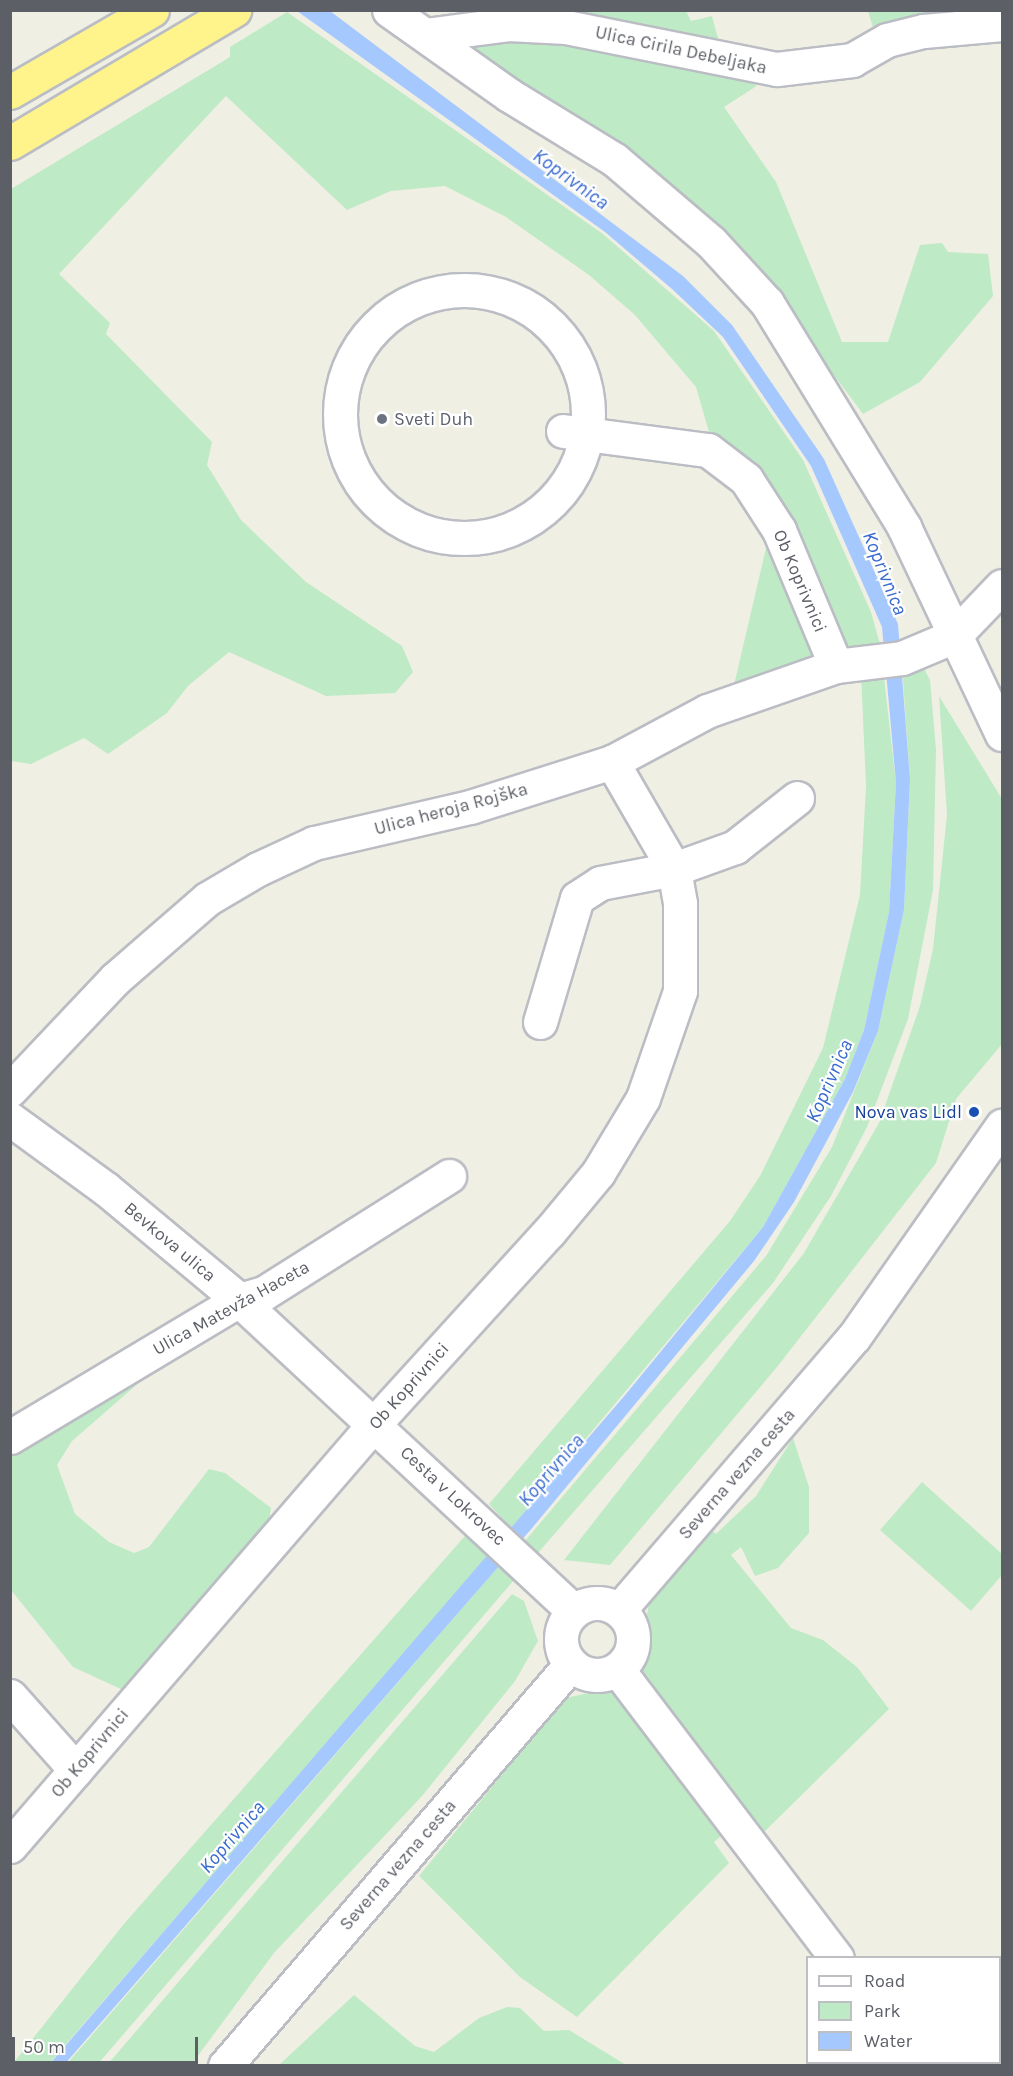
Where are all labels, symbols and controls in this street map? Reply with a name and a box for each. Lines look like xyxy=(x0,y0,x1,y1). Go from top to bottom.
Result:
street label: Ulica Cirila Debeljaka xyxy=(593,21,769,79)
water label: Koprivnica xyxy=(528,143,614,215)
place label: Sveti Duh xyxy=(394,408,473,430)
marker: Sveti Duh xyxy=(375,412,389,426)
street label: Ob Koprivnici xyxy=(769,526,831,636)
water label: Koprivnica xyxy=(857,528,913,618)
street label: Ulica heroja Rojška xyxy=(372,778,530,840)
water label: Koprivnica xyxy=(800,1036,858,1126)
place label: Nova vas Lidl xyxy=(854,1101,962,1123)
marker: Nova vas Lidl xyxy=(967,1105,981,1119)
street label: Bevkova ulica xyxy=(120,1197,220,1287)
street label: Ulica Matevža Haceta xyxy=(149,1256,313,1360)
street label: Ob Koprivnici xyxy=(364,1338,454,1434)
street label: Severna vezna cesta xyxy=(674,1404,800,1544)
water label: Koprivnica xyxy=(513,1429,589,1511)
street label: Cesta v Lokrovec xyxy=(396,1442,510,1550)
street label: Ob Koprivnici xyxy=(46,1704,134,1802)
street label: Severna vezna cesta xyxy=(335,1795,461,1935)
water label: Koprivnica xyxy=(194,1796,270,1878)
legend xyxy=(806,1956,1001,2064)
text: Road xyxy=(864,1970,905,1992)
text: Park xyxy=(864,2000,901,2022)
scale bar xyxy=(15,2025,201,2063)
text: Water xyxy=(864,2030,912,2052)
text: 50 m xyxy=(23,2036,65,2058)

